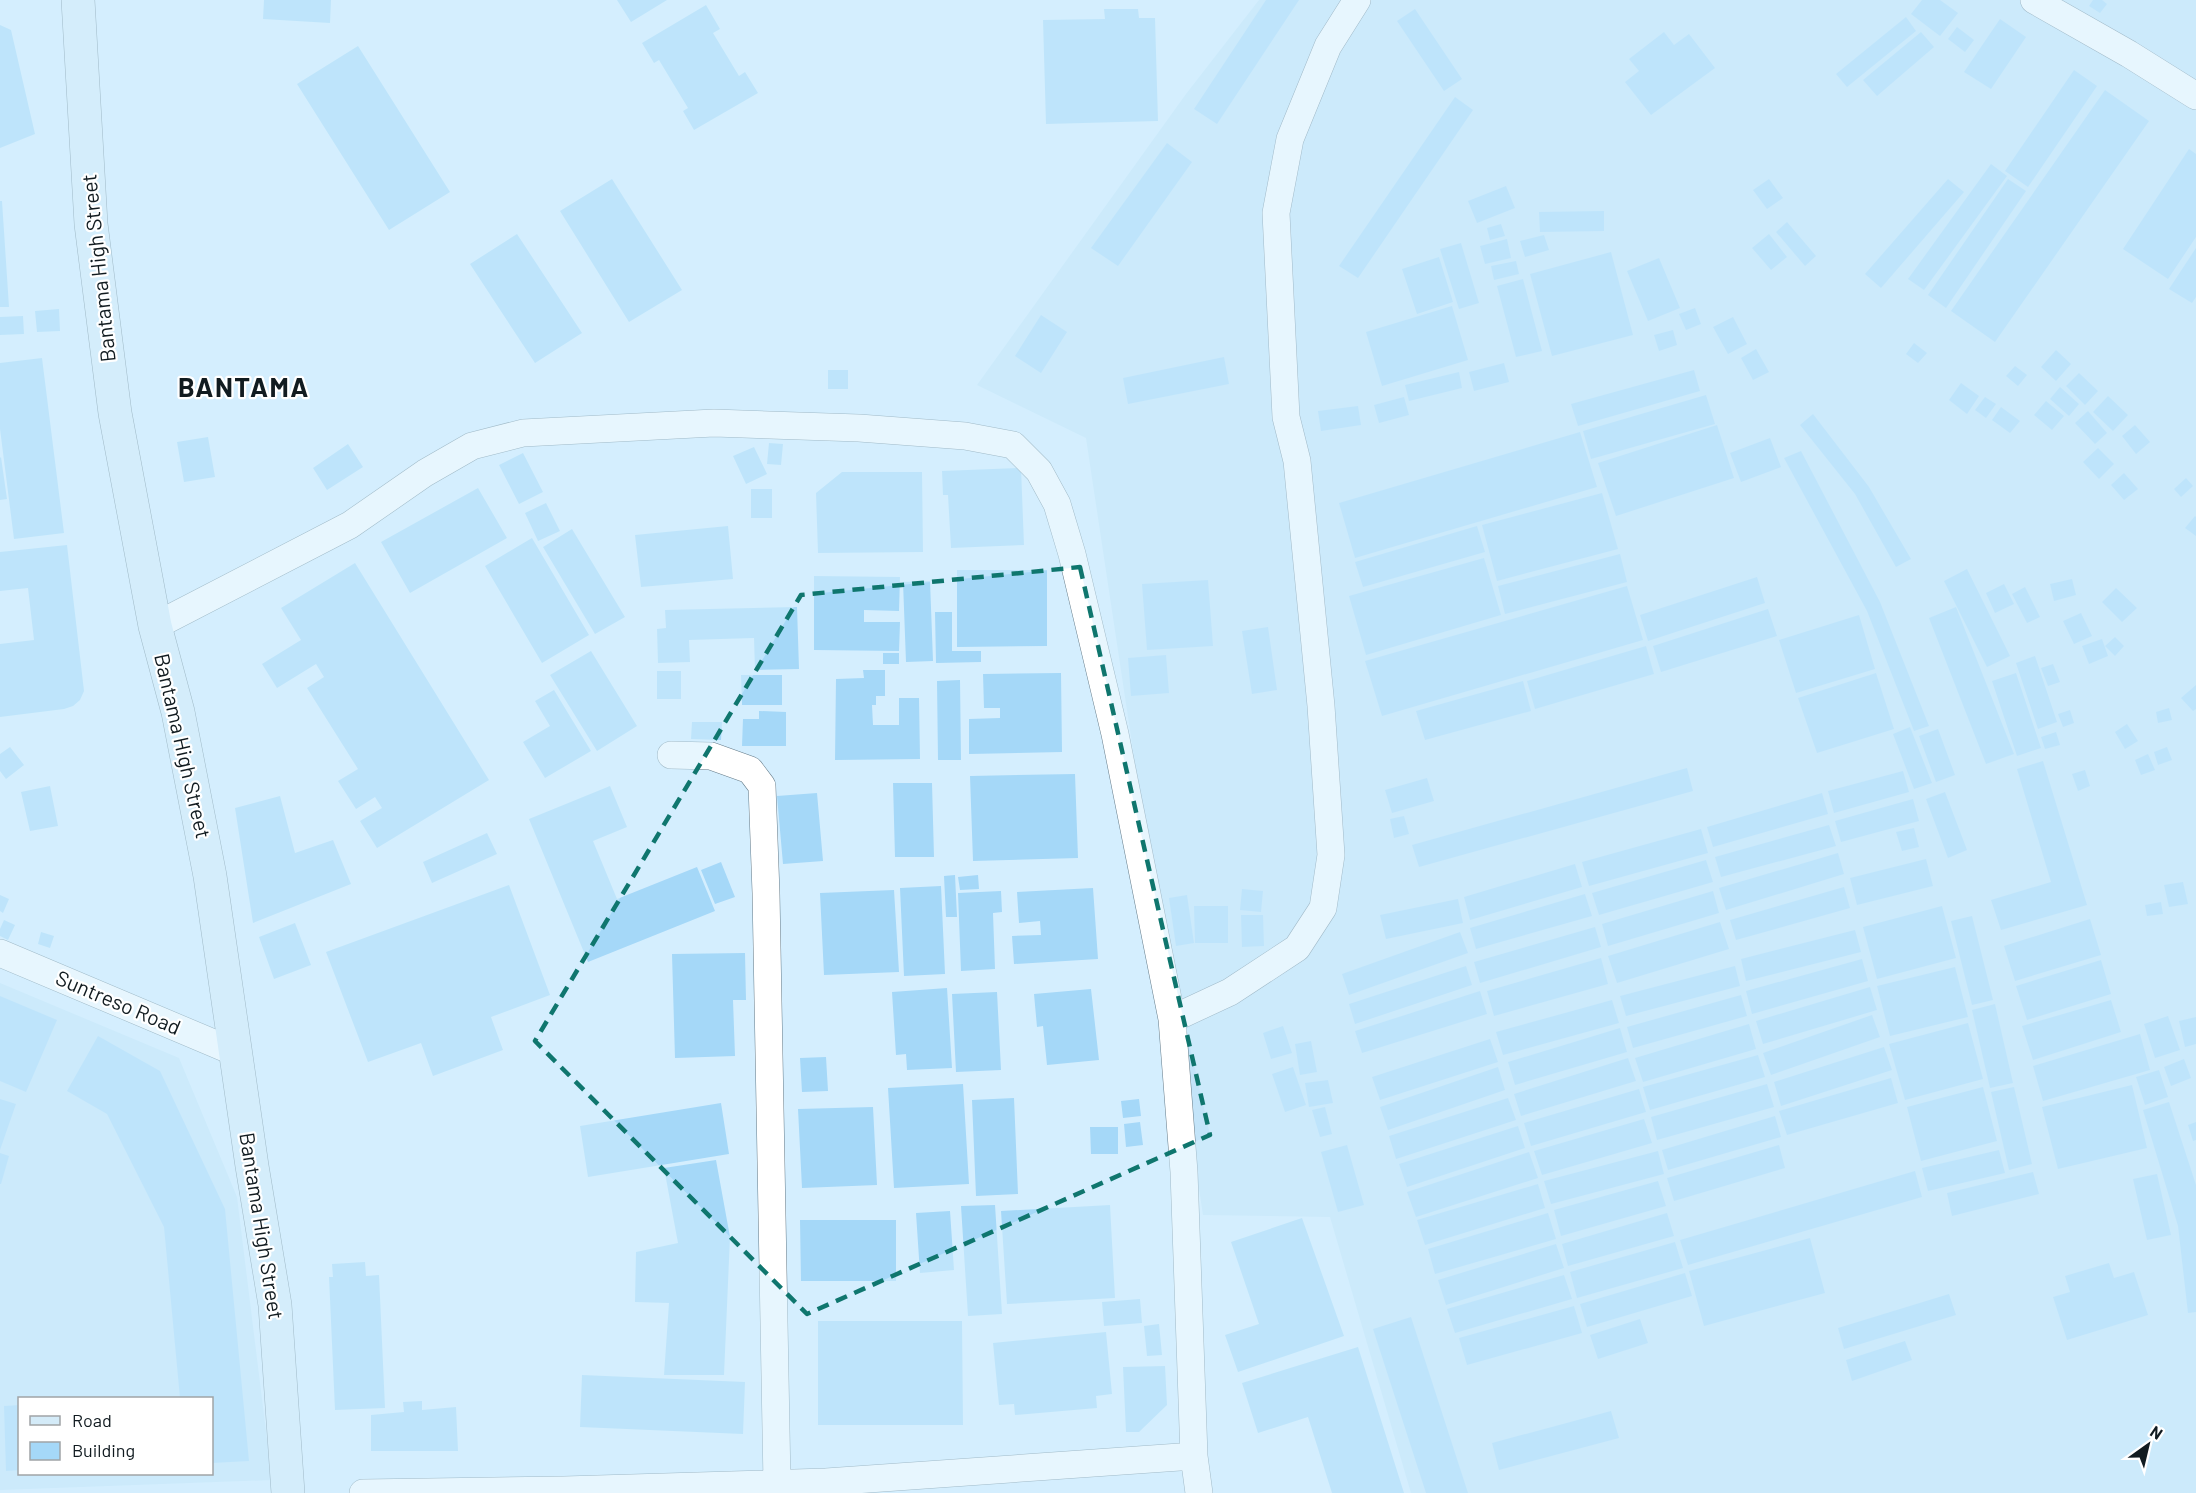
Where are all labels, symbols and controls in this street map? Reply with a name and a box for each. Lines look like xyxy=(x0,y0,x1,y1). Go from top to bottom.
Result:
street label: Bantama High Street xyxy=(75,173,120,363)
district label: BANTAMA xyxy=(178,370,310,402)
street label: Bantama High Street xyxy=(150,651,217,841)
street label: Suntreso Road xyxy=(52,964,185,1039)
street label: Bantama High Street xyxy=(235,1131,290,1321)
legend xyxy=(18,1397,213,1475)
text: Road xyxy=(72,1409,112,1431)
north arrow xyxy=(2118,1415,2178,1475)
text: N xyxy=(2147,1421,2166,1443)
text: Building xyxy=(72,1439,135,1461)

